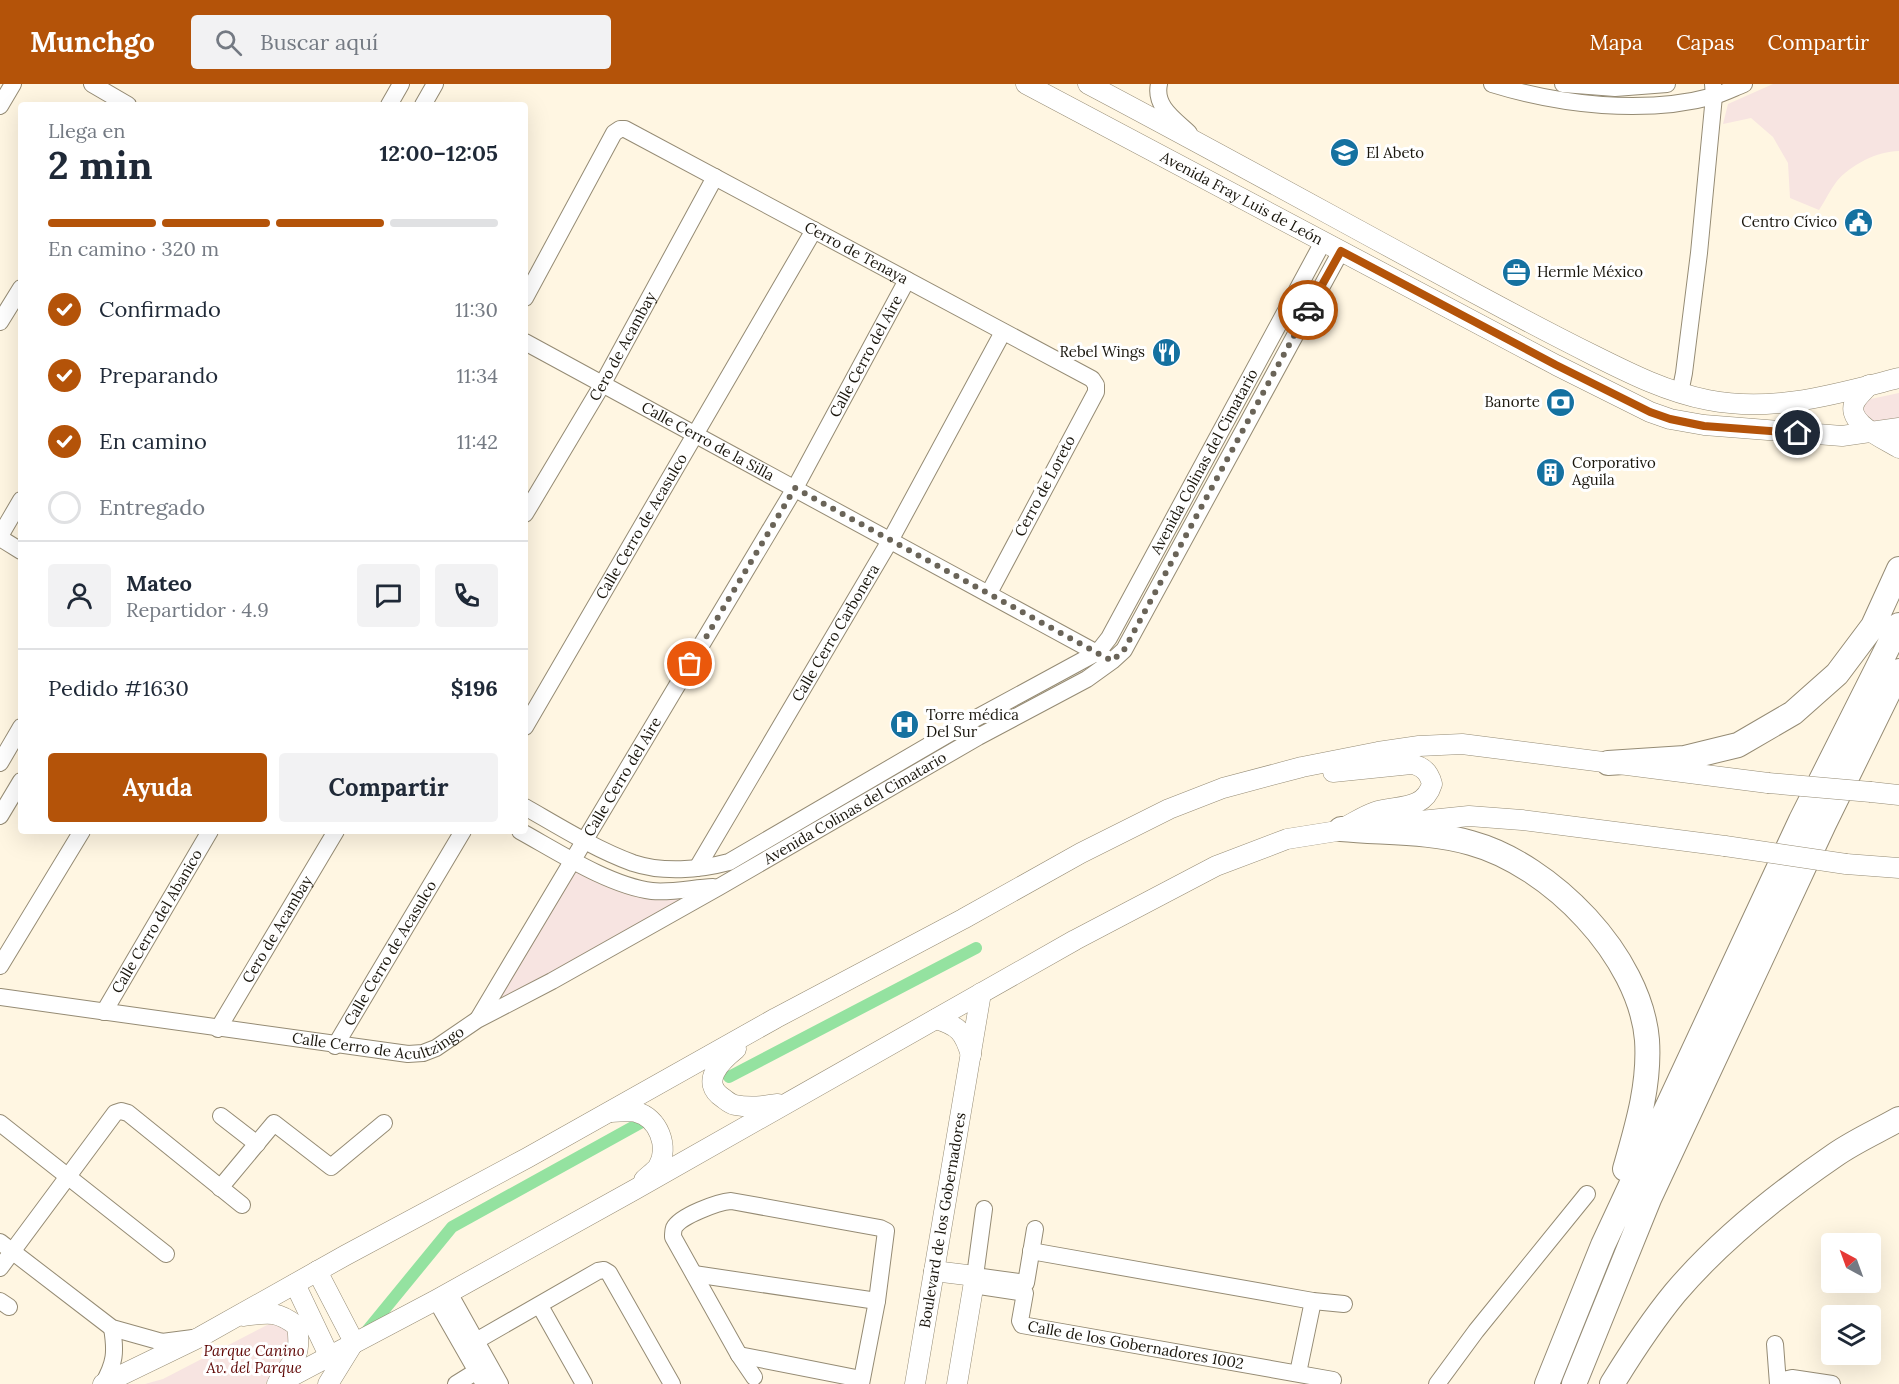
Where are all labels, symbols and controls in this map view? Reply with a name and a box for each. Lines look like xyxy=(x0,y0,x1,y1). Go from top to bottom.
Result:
search box xyxy=(191,15,611,69)
text: Munchgo xyxy=(30,24,155,60)
icon: search xyxy=(212,26,245,59)
text: Buscar aquí xyxy=(260,28,378,56)
text: Mapa xyxy=(1589,29,1643,56)
text: Capas xyxy=(1676,29,1735,56)
text: Compartir xyxy=(1768,29,1869,56)
text: Llega en xyxy=(48,118,125,143)
school or university icon: El Abeto xyxy=(1329,137,1361,169)
text: 12:00–12:05 xyxy=(379,139,498,167)
text: 2 min xyxy=(48,140,153,190)
place label: El Abeto xyxy=(1366,143,1424,162)
street label: Avenida Fray Luis de León xyxy=(1156,147,1326,249)
public building icon: Centro Cívico xyxy=(1842,206,1874,238)
place label: Centro Cívico xyxy=(1741,212,1837,231)
street label: Cerro de Tenaya xyxy=(801,217,912,288)
text: En camino · 320 m xyxy=(48,236,219,261)
office icon: Hermle México xyxy=(1500,256,1532,288)
place label: Hermle México xyxy=(1537,262,1643,281)
courier xyxy=(1278,280,1338,340)
street label: Cero de Acambay xyxy=(585,288,660,404)
street label: Calle Cerro del Aire xyxy=(825,292,906,420)
icon: check xyxy=(48,293,81,326)
icon: car xyxy=(1292,294,1325,327)
text: Confirmado xyxy=(99,295,221,323)
text: 11:30 xyxy=(455,297,498,322)
restaurant icon: Rebel Wings xyxy=(1150,336,1182,368)
place label: Rebel Wings xyxy=(1059,342,1145,361)
icon: check xyxy=(48,359,81,392)
text: Preparando xyxy=(99,361,218,389)
text: 11:34 xyxy=(456,363,498,388)
street label: Avenida Colinas del Cimatario xyxy=(1146,365,1262,558)
bank icon: Banorte xyxy=(1545,386,1577,418)
place label: Banorte xyxy=(1485,392,1540,411)
street label: Calle Cerro de la Silla xyxy=(638,397,778,485)
pin xyxy=(1772,407,1823,458)
icon: home xyxy=(1781,416,1814,449)
icon: check xyxy=(48,425,81,458)
text: En camino xyxy=(99,427,207,455)
text: 11:42 xyxy=(457,429,498,454)
street label: Cerro de Loreto xyxy=(1010,432,1079,540)
street label: Calle Cerro de Acasulco xyxy=(591,450,691,603)
place label: Corporativo Aguila xyxy=(1571,453,1656,489)
building icon: Corporativo Aguila xyxy=(1535,456,1567,488)
text: Entregado xyxy=(99,493,205,521)
street label: Calle Cerro Carbonera xyxy=(787,560,883,705)
button: person xyxy=(48,564,111,627)
button: chat xyxy=(357,564,420,627)
button: phone xyxy=(435,564,498,627)
text: Mateo xyxy=(126,569,192,597)
text: Repartidor · 4.9 xyxy=(126,597,269,622)
pin xyxy=(664,638,715,689)
icon: bag xyxy=(673,647,706,680)
text: Pedido #1630 xyxy=(48,674,189,702)
text: $196 xyxy=(451,674,498,702)
place label: Torre médica Del Sur xyxy=(926,705,1019,741)
hospital icon: Torre médica Del Sur xyxy=(889,708,921,740)
street label: Calle Cerro del Aire xyxy=(579,713,665,840)
street label: Avenida Colinas del Cimatario xyxy=(759,747,950,869)
button: Ayuda xyxy=(48,753,267,822)
button: Compartir xyxy=(279,753,498,822)
street label: Calle Cerro del Abanico xyxy=(107,845,206,997)
street label: Cero de Acambay xyxy=(238,872,316,986)
street label: Calle Cerro de Acasulco xyxy=(339,877,440,1029)
street label: Calle Cerro de Acultzingo xyxy=(291,1021,468,1063)
street label: Boulevard de los Gobernadores xyxy=(915,1111,970,1329)
north arrow xyxy=(1821,1233,1881,1293)
map controls xyxy=(1821,1233,1881,1365)
button: layers xyxy=(1821,1305,1881,1365)
street label: Calle de los Gobernadores 1002 xyxy=(1026,1316,1245,1373)
park label: Parque Canino Av. del Parque xyxy=(203,1341,305,1377)

